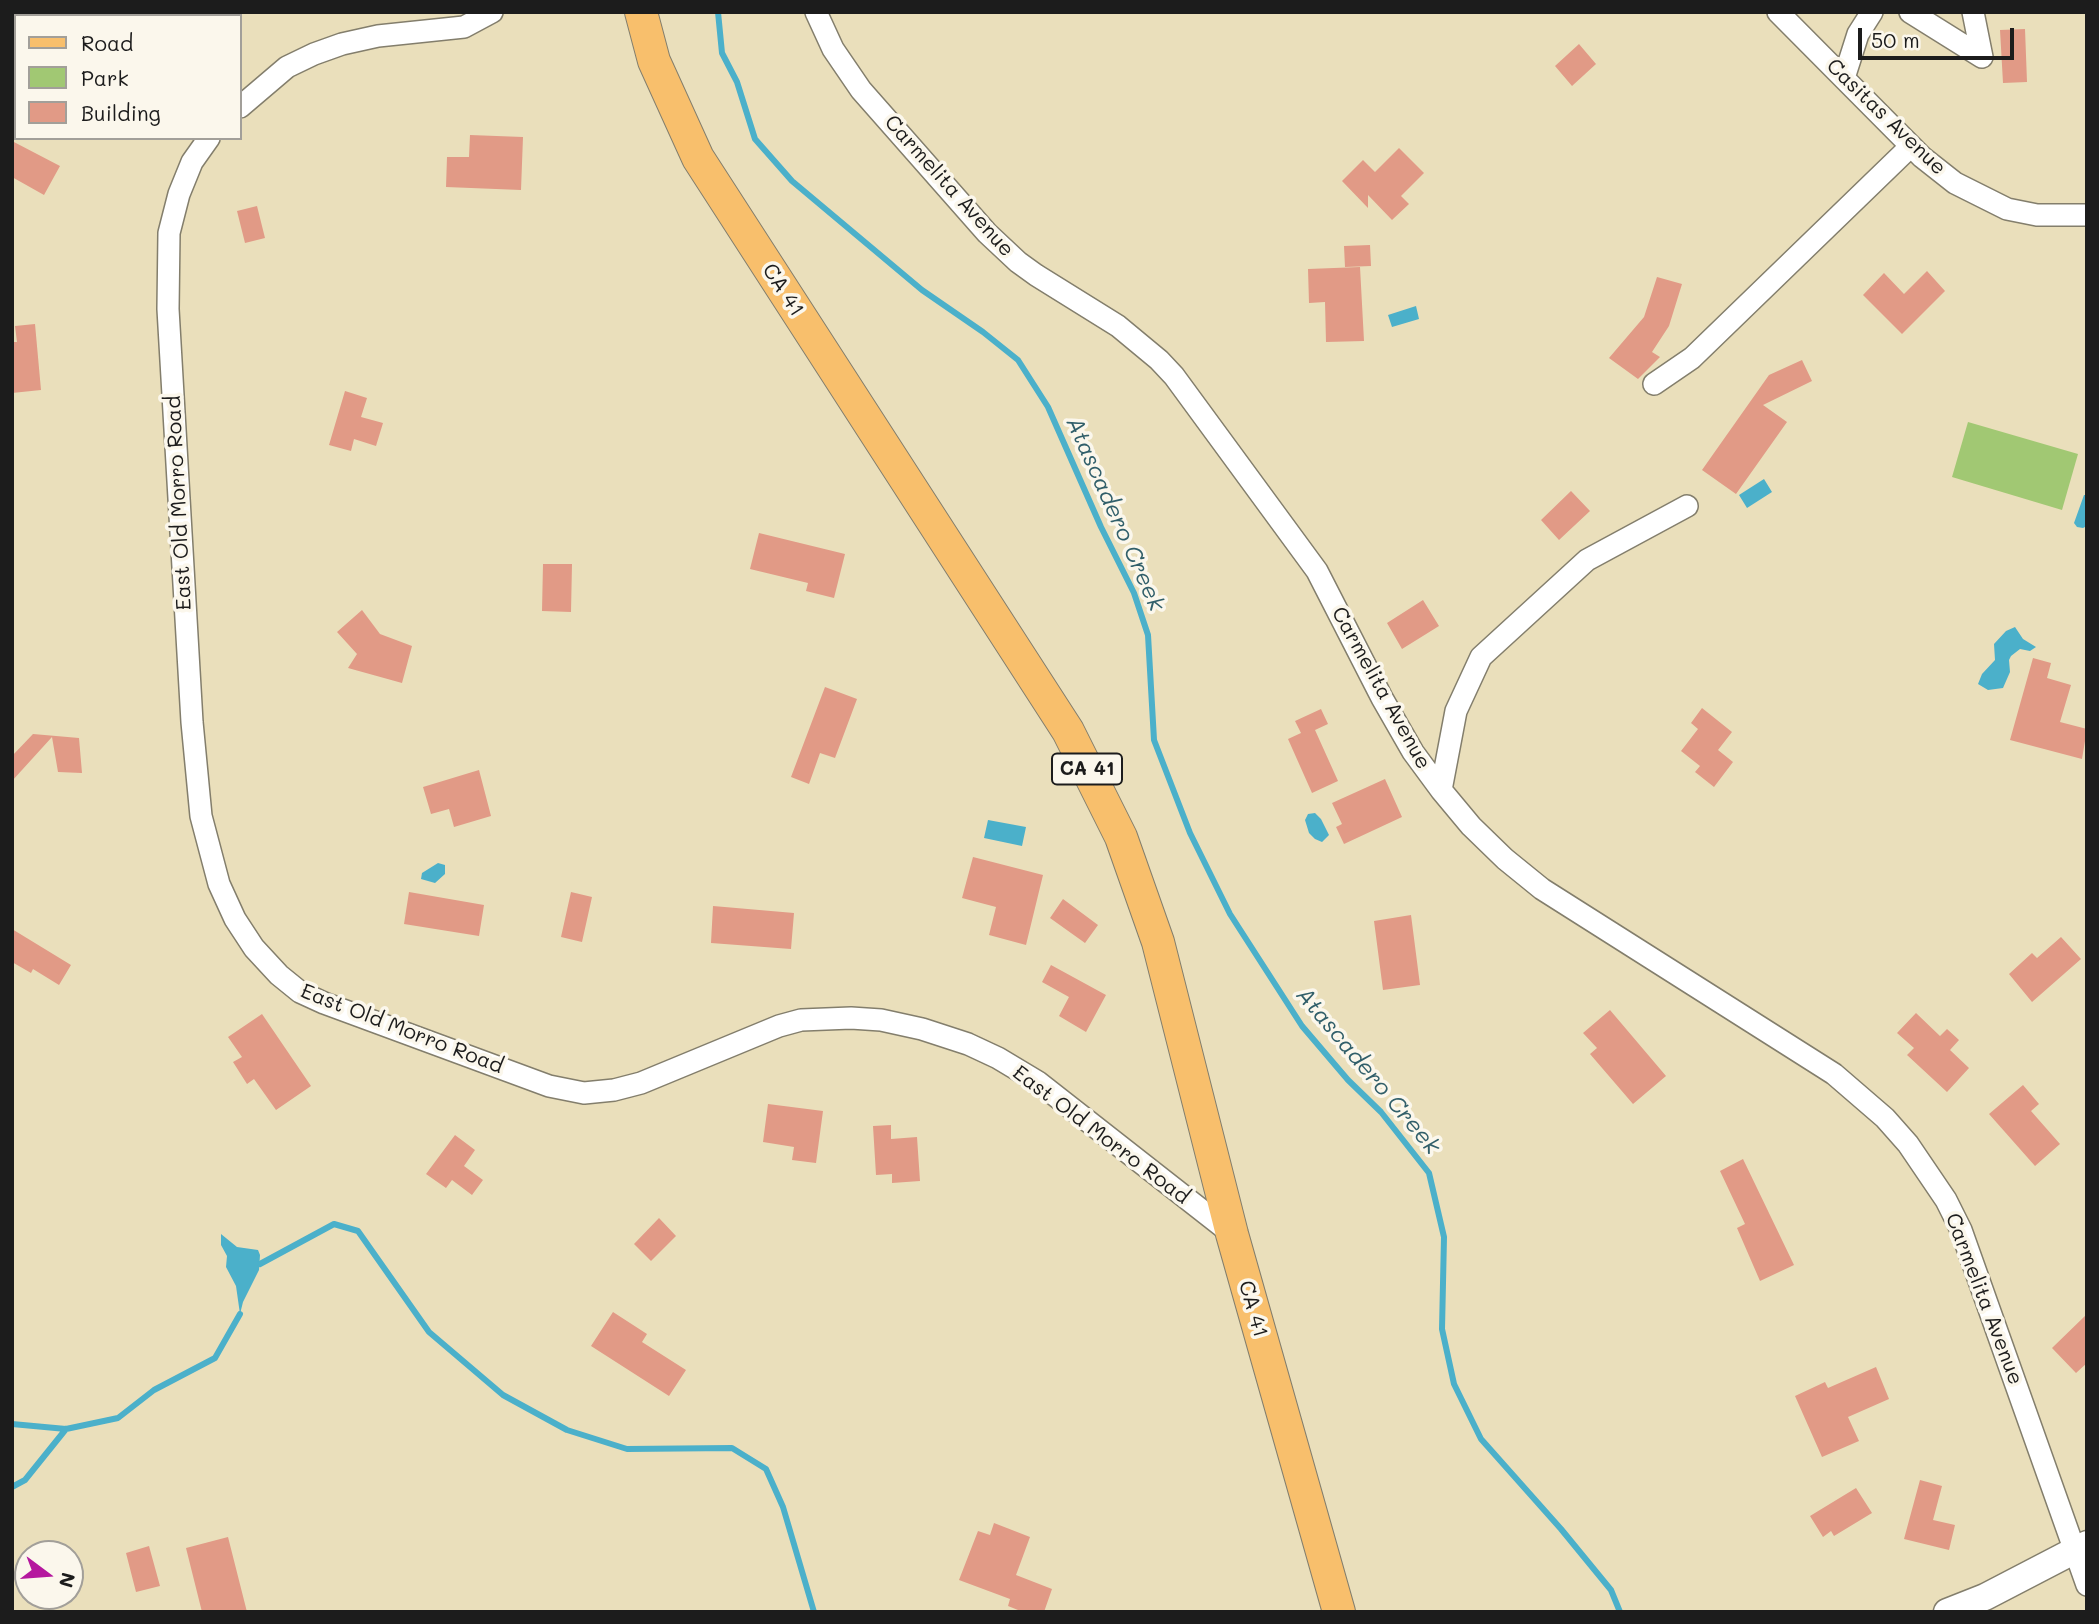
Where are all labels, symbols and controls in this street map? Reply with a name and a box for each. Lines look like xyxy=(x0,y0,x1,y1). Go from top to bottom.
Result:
legend xyxy=(14,14,242,140)
scale bar xyxy=(1861,14,2017,58)
text: 50 m xyxy=(1871,26,1920,53)
text: Road xyxy=(81,29,133,56)
street label: Casitas Avenue xyxy=(1821,54,1951,180)
text: Park xyxy=(81,64,129,91)
text: Building xyxy=(81,99,161,126)
street label: Carmelita Avenue xyxy=(879,110,1019,262)
street label: CA 41 xyxy=(757,259,809,321)
street label: East Old Morro Road xyxy=(161,395,197,611)
water label: Atascadero Creek xyxy=(1060,413,1170,615)
street label: Carmelita Avenue xyxy=(1326,602,1436,774)
road number: CA 41 xyxy=(1052,754,1122,784)
street label: East Old Morro Road xyxy=(297,979,507,1079)
water label: Atascadero Creek xyxy=(1290,982,1446,1160)
street label: East Old Morro Road xyxy=(1008,1060,1194,1210)
street label: Carmelita Avenue xyxy=(1940,1210,2028,1388)
street label: CA 41 xyxy=(1233,1278,1273,1340)
north arrow xyxy=(14,1540,84,1610)
text: N xyxy=(54,1570,82,1591)

